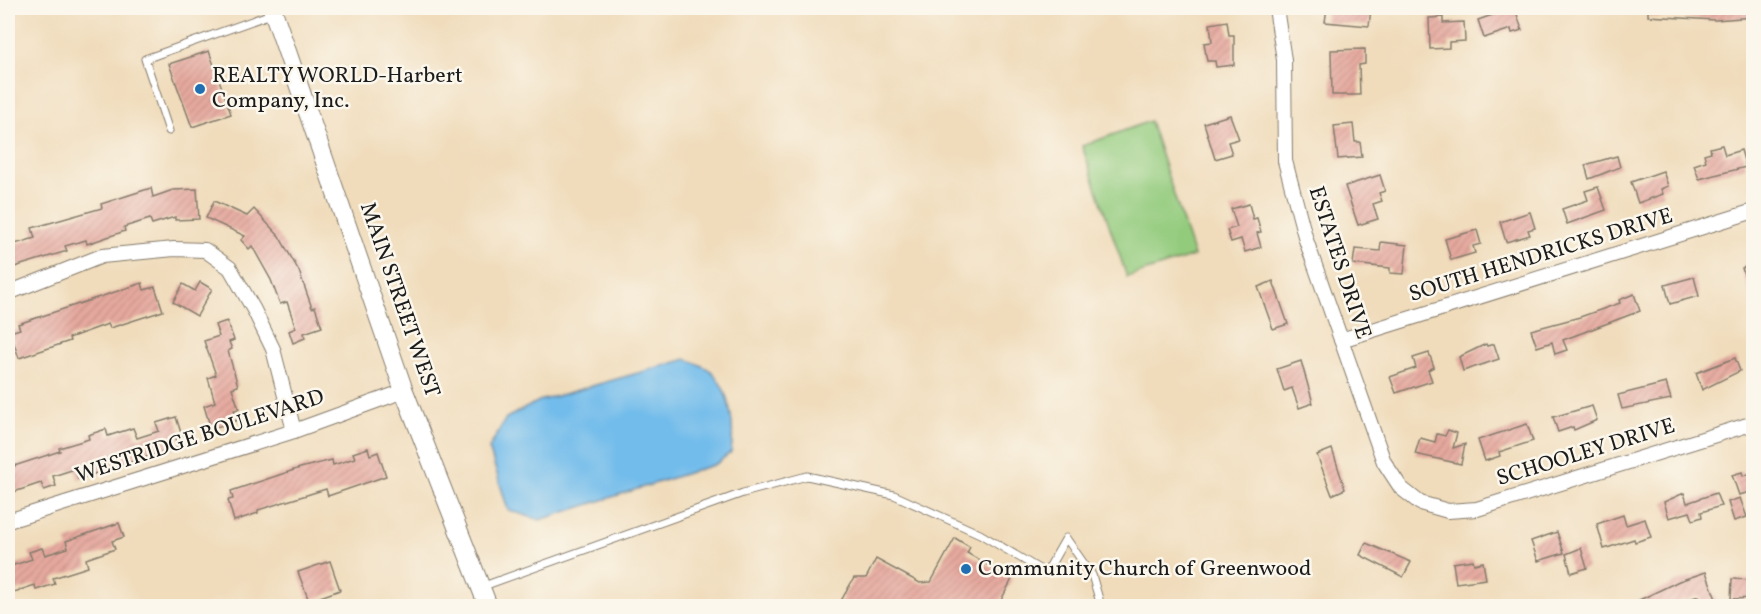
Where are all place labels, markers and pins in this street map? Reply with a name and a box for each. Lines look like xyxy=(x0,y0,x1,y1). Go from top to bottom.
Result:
place label: REALTY WORLD-Harbert Company, Inc. xyxy=(212,61,463,117)
marker: REALTY WORLD-Harbert Company, Inc. xyxy=(193,82,207,96)
place label: Community Church of Greenwood xyxy=(978,554,1311,585)
marker: Community Church of Greenwood xyxy=(959,562,973,576)

